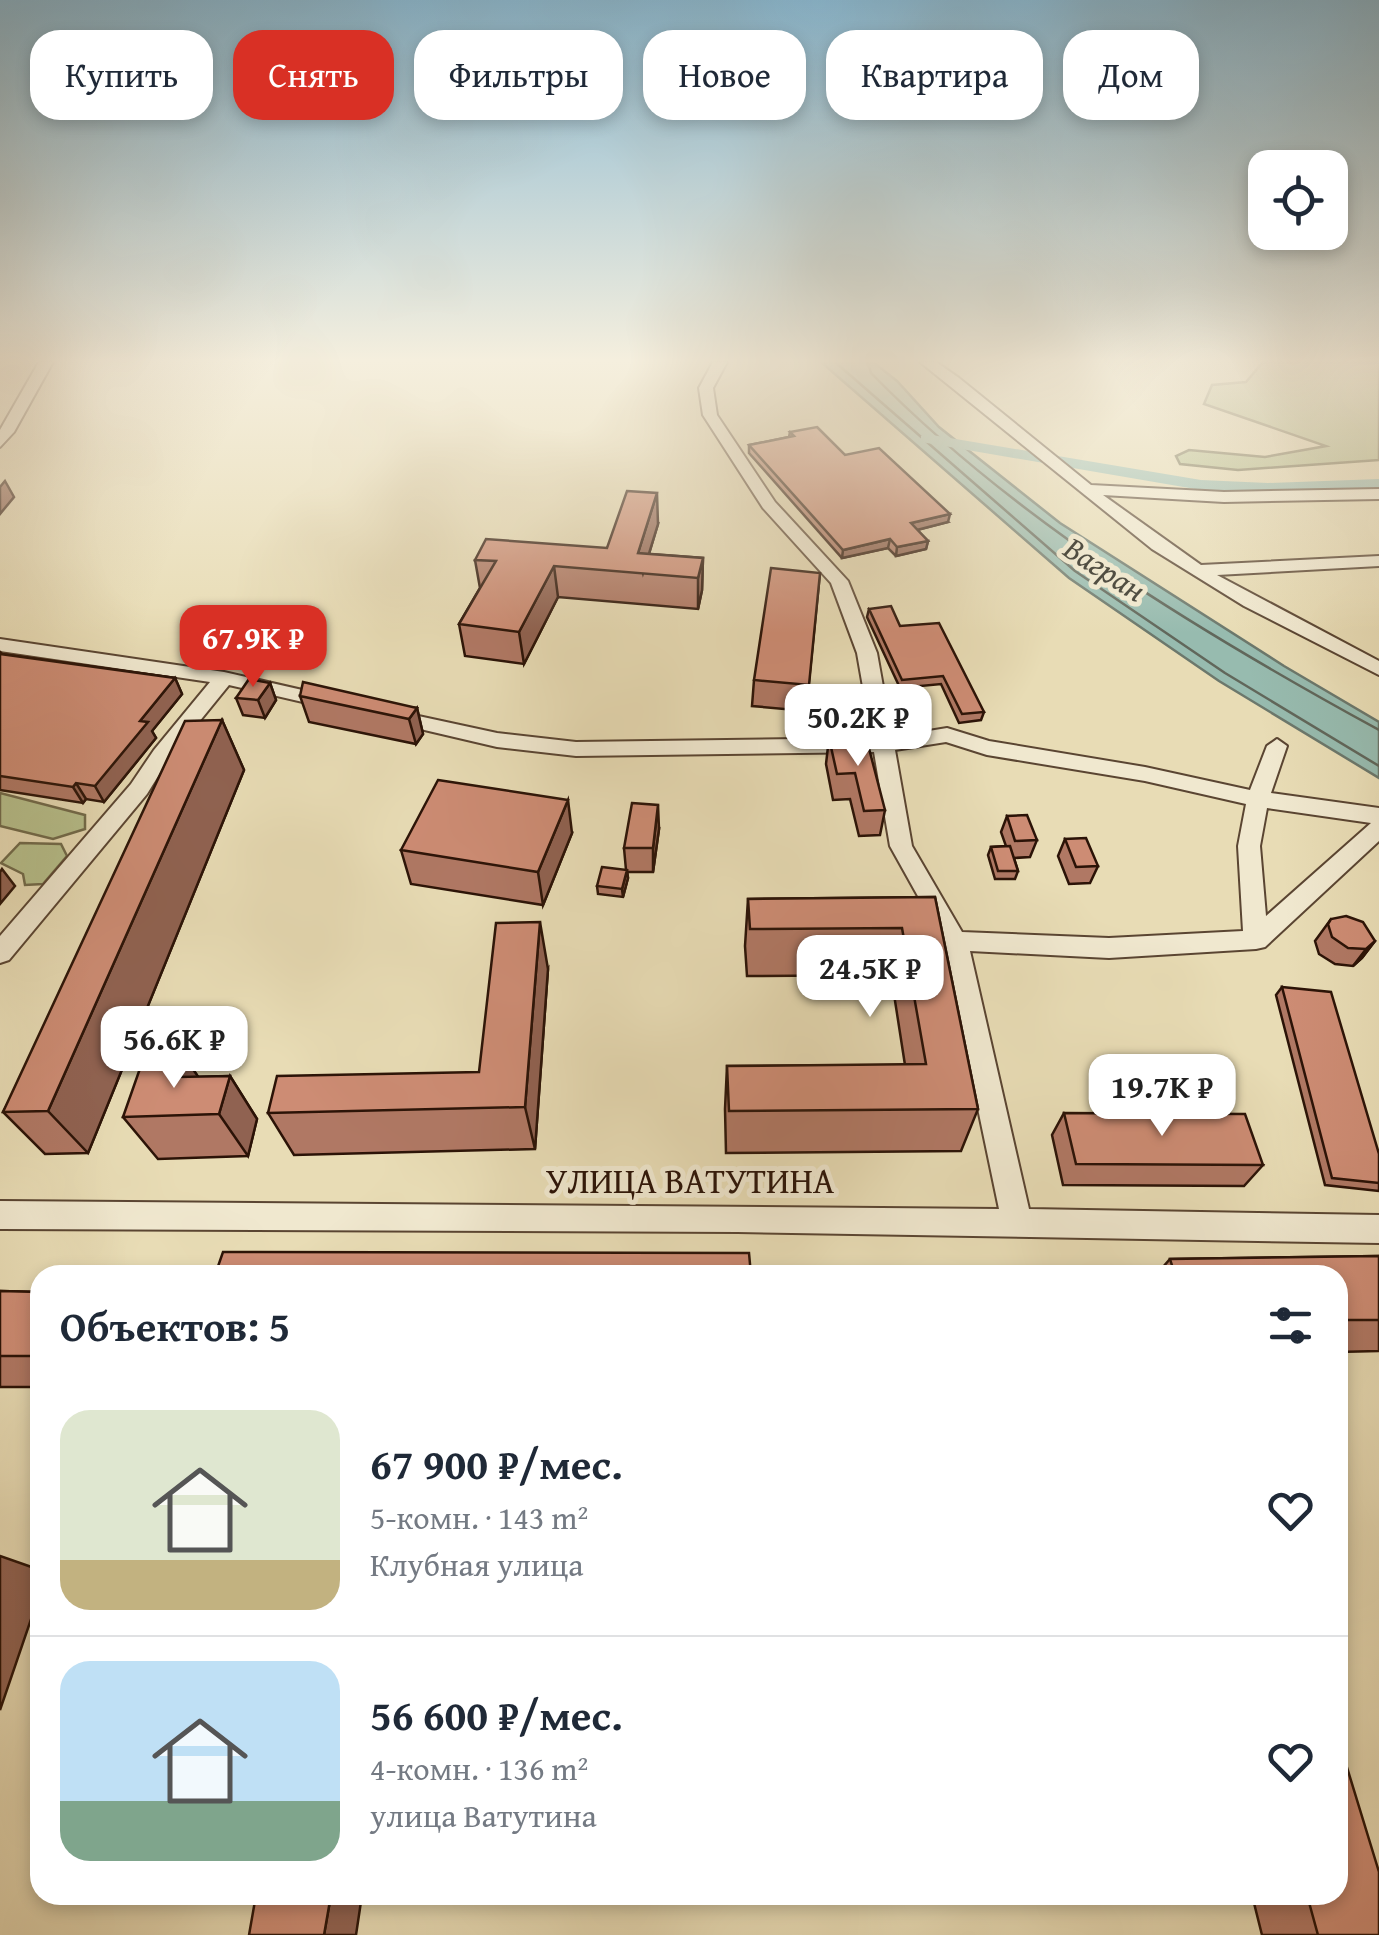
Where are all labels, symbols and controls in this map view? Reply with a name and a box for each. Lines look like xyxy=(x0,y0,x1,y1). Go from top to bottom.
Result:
chip: Купить xyxy=(30,30,213,120)
chip: Снять xyxy=(233,30,394,120)
chip: Фильтры xyxy=(414,30,623,120)
chip: Новое xyxy=(643,30,806,120)
chip: Квартира xyxy=(826,30,1043,120)
chip: Дом xyxy=(1063,30,1199,120)
map controls xyxy=(1248,150,1348,250)
button: locate xyxy=(1248,150,1348,250)
water label: Вагран xyxy=(1054,524,1156,613)
pin: 67.9K ₽ xyxy=(161,605,345,690)
text: 67.9K ₽ xyxy=(202,614,304,661)
pin: 50.2K ₽ xyxy=(766,684,950,769)
text: 50.2K ₽ xyxy=(807,693,909,740)
pin: 24.5K ₽ xyxy=(778,935,962,1020)
text: 24.5K ₽ xyxy=(819,944,921,991)
pin: 56.6K ₽ xyxy=(82,1006,266,1091)
text: 56.6K ₽ xyxy=(123,1015,225,1062)
pin: 19.7K ₽ xyxy=(1070,1054,1254,1139)
text: 19.7K ₽ xyxy=(1111,1063,1213,1110)
street label: УЛИЦА ВАТУТИНА xyxy=(546,1155,834,1206)
text: Объектов: 5 xyxy=(60,1295,290,1356)
icon: filters xyxy=(1263,1298,1318,1353)
text: 67 900 ₽/мес. xyxy=(370,1433,623,1494)
icon: home xyxy=(140,1450,260,1570)
icon: heart xyxy=(1263,1483,1318,1538)
text: 5-комн. · 143 m² xyxy=(370,1494,588,1541)
text: Клубная улица xyxy=(370,1541,583,1588)
text: 56 600 ₽/мес. xyxy=(370,1684,623,1745)
icon: home xyxy=(140,1701,260,1821)
icon: heart xyxy=(1263,1734,1318,1789)
text: 4-комн. · 136 m² xyxy=(370,1745,588,1792)
text: улица Ватутина xyxy=(370,1792,597,1839)

